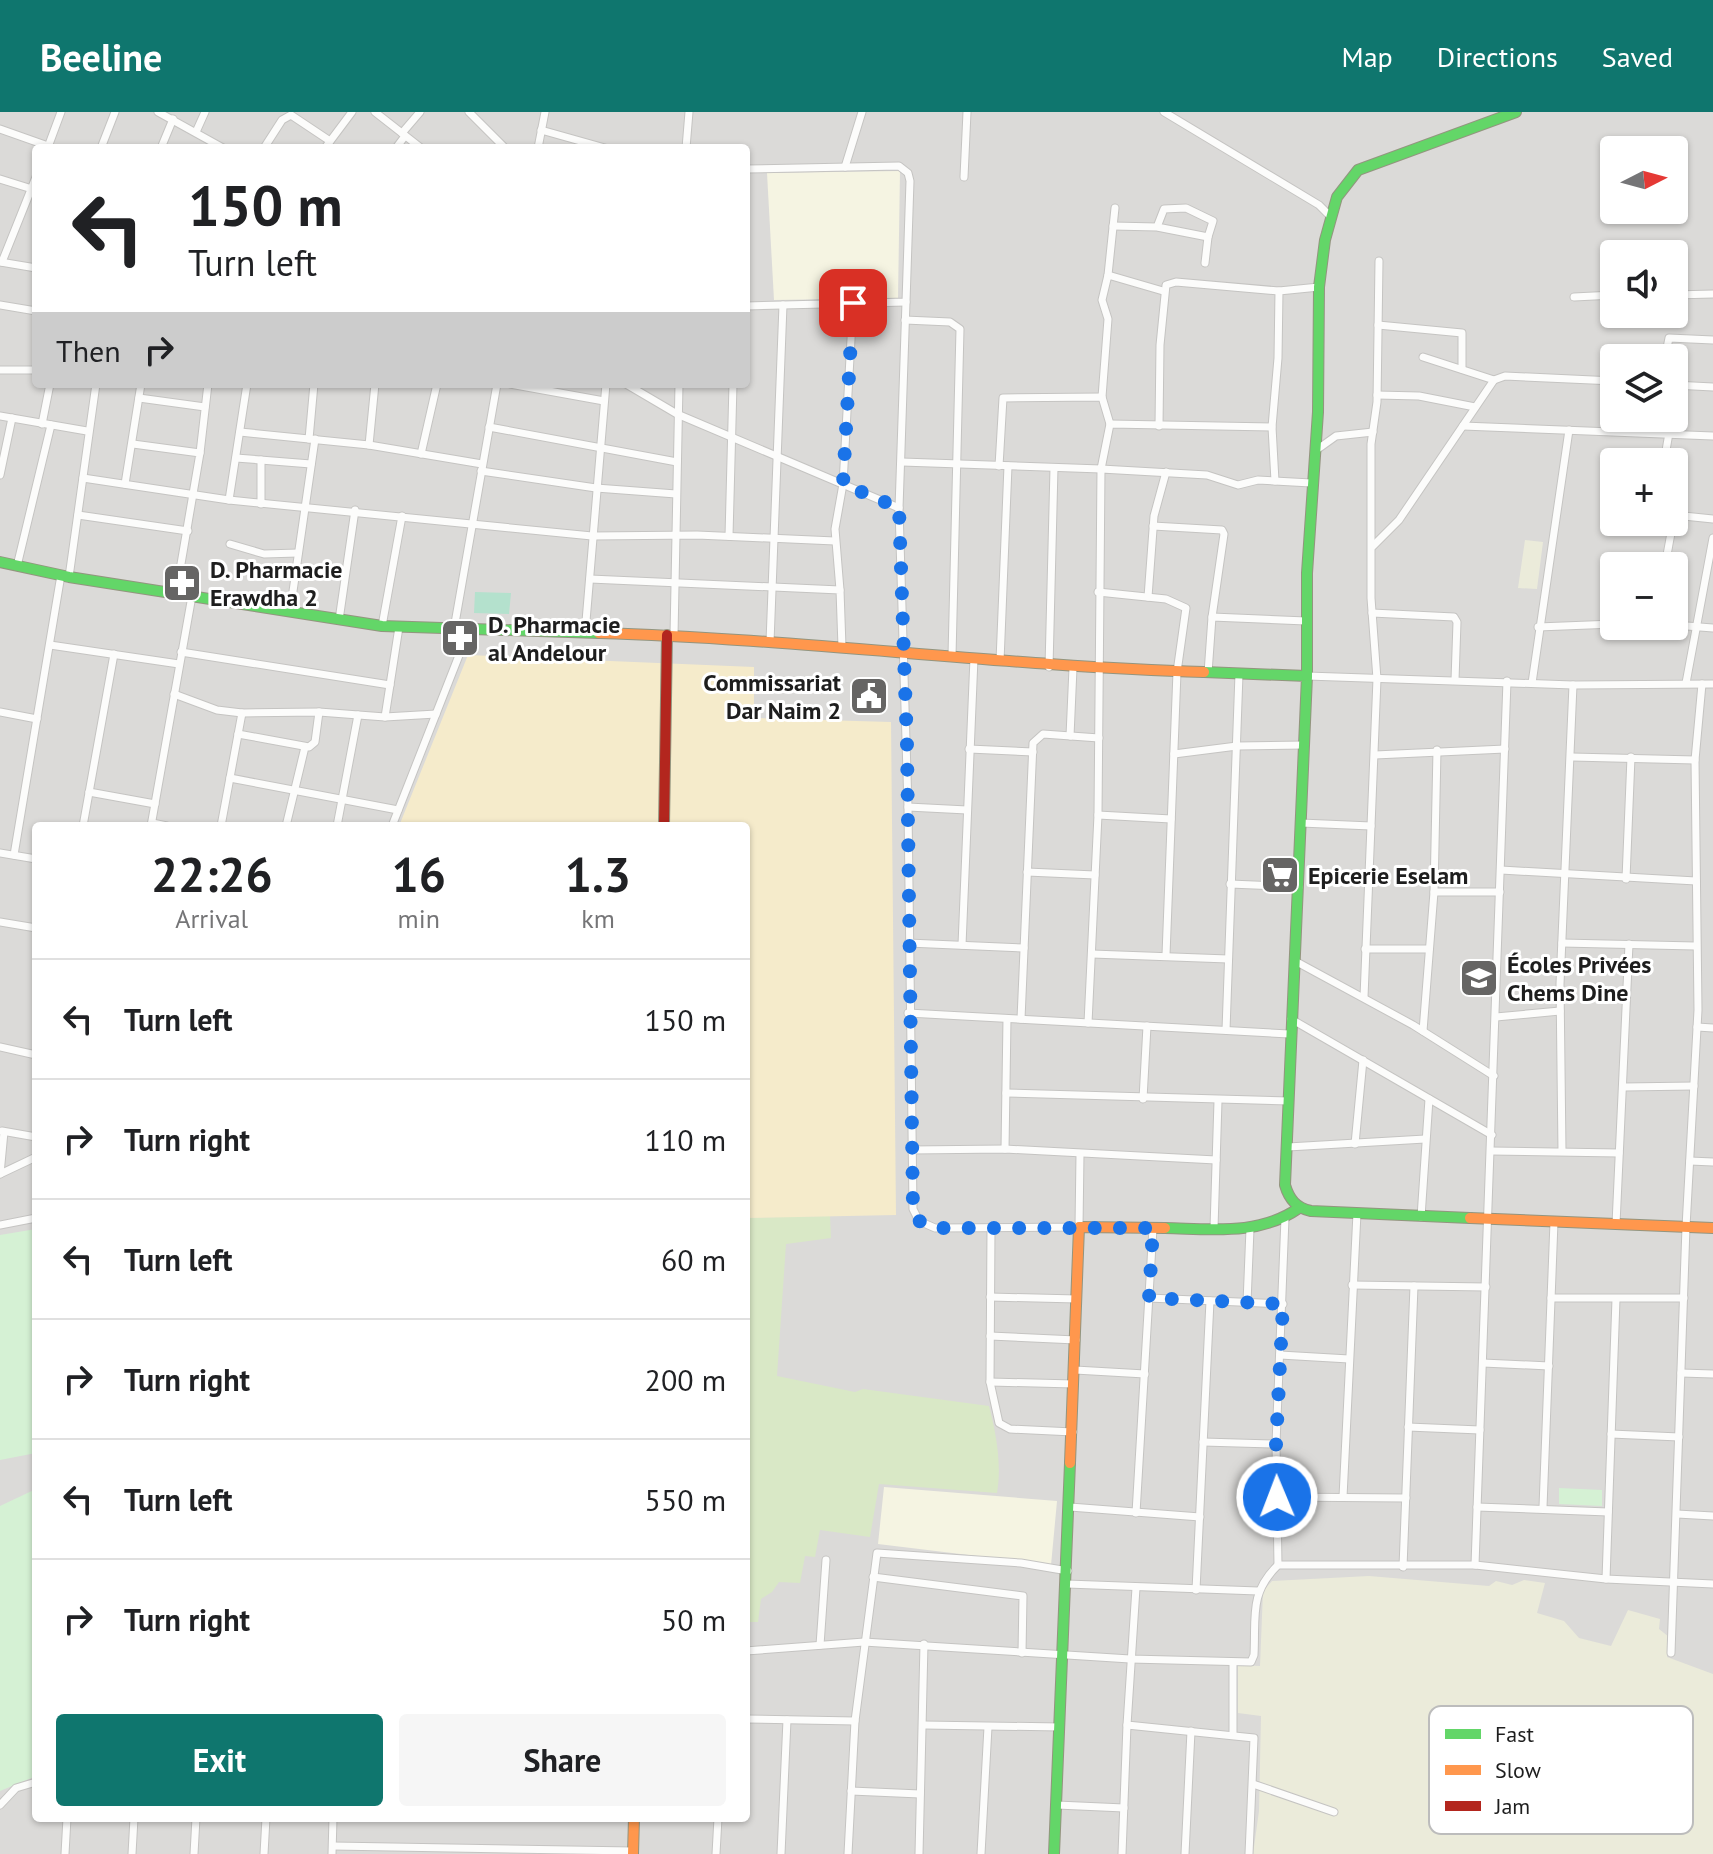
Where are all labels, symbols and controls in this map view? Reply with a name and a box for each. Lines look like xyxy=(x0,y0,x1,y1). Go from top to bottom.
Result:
text: Beeline xyxy=(40,32,162,81)
text: Map xyxy=(1342,38,1393,75)
text: Directions xyxy=(1437,38,1558,75)
text: Saved xyxy=(1602,38,1673,75)
north arrow xyxy=(1600,136,1688,224)
map controls xyxy=(1600,136,1688,640)
text: 150 m xyxy=(188,169,343,241)
icon: left xyxy=(56,176,160,280)
text: Turn left xyxy=(188,239,317,286)
button: sound xyxy=(1600,240,1688,328)
pin xyxy=(819,269,887,337)
icon: arrive xyxy=(831,281,875,325)
icon: right xyxy=(137,328,181,372)
text: Then xyxy=(56,331,121,370)
button: layers xyxy=(1600,344,1688,432)
button: + xyxy=(1600,448,1688,536)
button: − xyxy=(1600,552,1688,640)
place label: D. Pharmacie Erawdha 2 xyxy=(210,554,343,613)
pharmacy icon: D. Pharmacie Erawdha 2 xyxy=(161,562,203,604)
place label: D. Pharmacie al Andelour xyxy=(488,609,621,668)
pharmacy icon: D. Pharmacie al Andelour xyxy=(439,617,481,659)
place label: Commissariat Dar Naim 2 xyxy=(703,667,842,726)
public building icon: Commissariat Dar Naim 2 xyxy=(848,675,890,717)
text: 22:26 xyxy=(151,843,273,905)
text: 16 xyxy=(392,843,446,905)
text: 1.3 xyxy=(565,843,631,905)
supermarket icon: Epicerie Eselam xyxy=(1259,854,1301,896)
place label: Epicerie Eselam xyxy=(1308,860,1468,891)
text: Arrival xyxy=(175,902,248,935)
text: min xyxy=(398,902,440,935)
text: km xyxy=(581,902,615,935)
place label: Écoles Privées Chems Dine xyxy=(1507,949,1651,1008)
school or university icon: Écoles Privées Chems Dine xyxy=(1458,957,1500,999)
icon: left xyxy=(56,997,100,1041)
text: Turn left xyxy=(124,1000,232,1039)
text: 150 m xyxy=(645,1000,726,1039)
icon: right xyxy=(56,1117,100,1161)
text: Turn right xyxy=(124,1120,250,1159)
text: 110 m xyxy=(645,1120,726,1159)
icon: left xyxy=(56,1237,100,1281)
text: Turn left xyxy=(124,1240,232,1279)
text: 60 m xyxy=(661,1240,726,1279)
icon: right xyxy=(56,1357,100,1401)
text: Turn right xyxy=(124,1360,250,1399)
text: 200 m xyxy=(645,1360,726,1399)
position arrow xyxy=(1235,1455,1319,1539)
icon: left xyxy=(56,1477,100,1521)
text: Turn left xyxy=(124,1480,232,1519)
text: 550 m xyxy=(645,1480,726,1519)
icon: right xyxy=(56,1597,100,1641)
text: Turn right xyxy=(124,1600,250,1639)
text: 50 m xyxy=(661,1600,726,1639)
legend xyxy=(1429,1706,1693,1834)
button: Exit xyxy=(56,1714,383,1806)
button: Share xyxy=(399,1714,726,1806)
text: Fast xyxy=(1495,1720,1535,1748)
text: Slow xyxy=(1495,1756,1541,1784)
text: Jam xyxy=(1494,1792,1530,1820)

